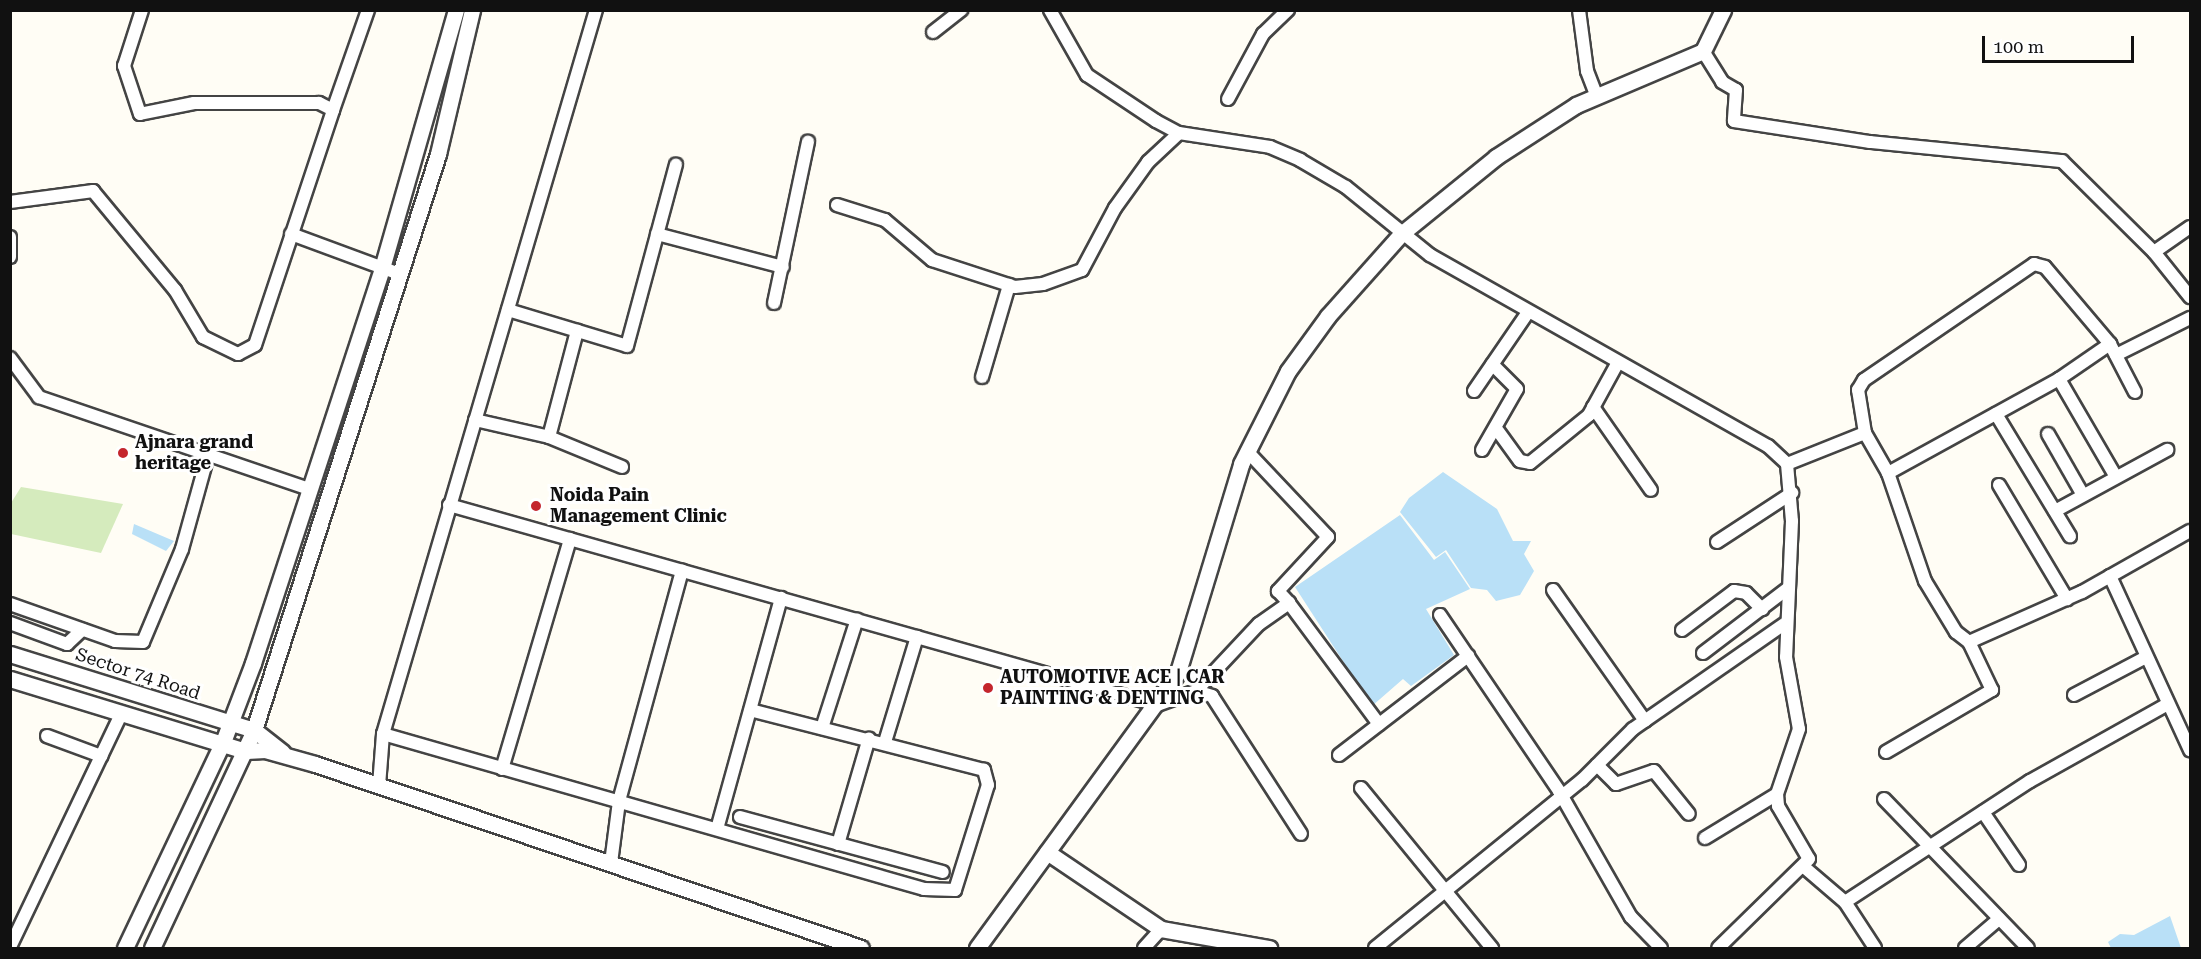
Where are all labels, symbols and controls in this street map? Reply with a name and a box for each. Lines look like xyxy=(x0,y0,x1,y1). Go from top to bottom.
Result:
scale bar xyxy=(1985,24,2136,62)
text: 100 m xyxy=(1993,36,2044,57)
place label: Ajnara grand heritage xyxy=(135,432,253,474)
marker: Ajnara grand heritage xyxy=(116,446,130,460)
place label: Noida Pain Management Clinic xyxy=(550,485,727,528)
marker: Noida Pain Management Clinic xyxy=(527,497,545,515)
street label: Sector 74 Road xyxy=(73,644,203,704)
place label: AUTOMOTIVE ACE | CAR PAINTING & DENTING xyxy=(1000,667,1225,710)
marker: AUTOMOTIVE ACE | CAR PAINTING & DENTING xyxy=(981,681,995,695)

